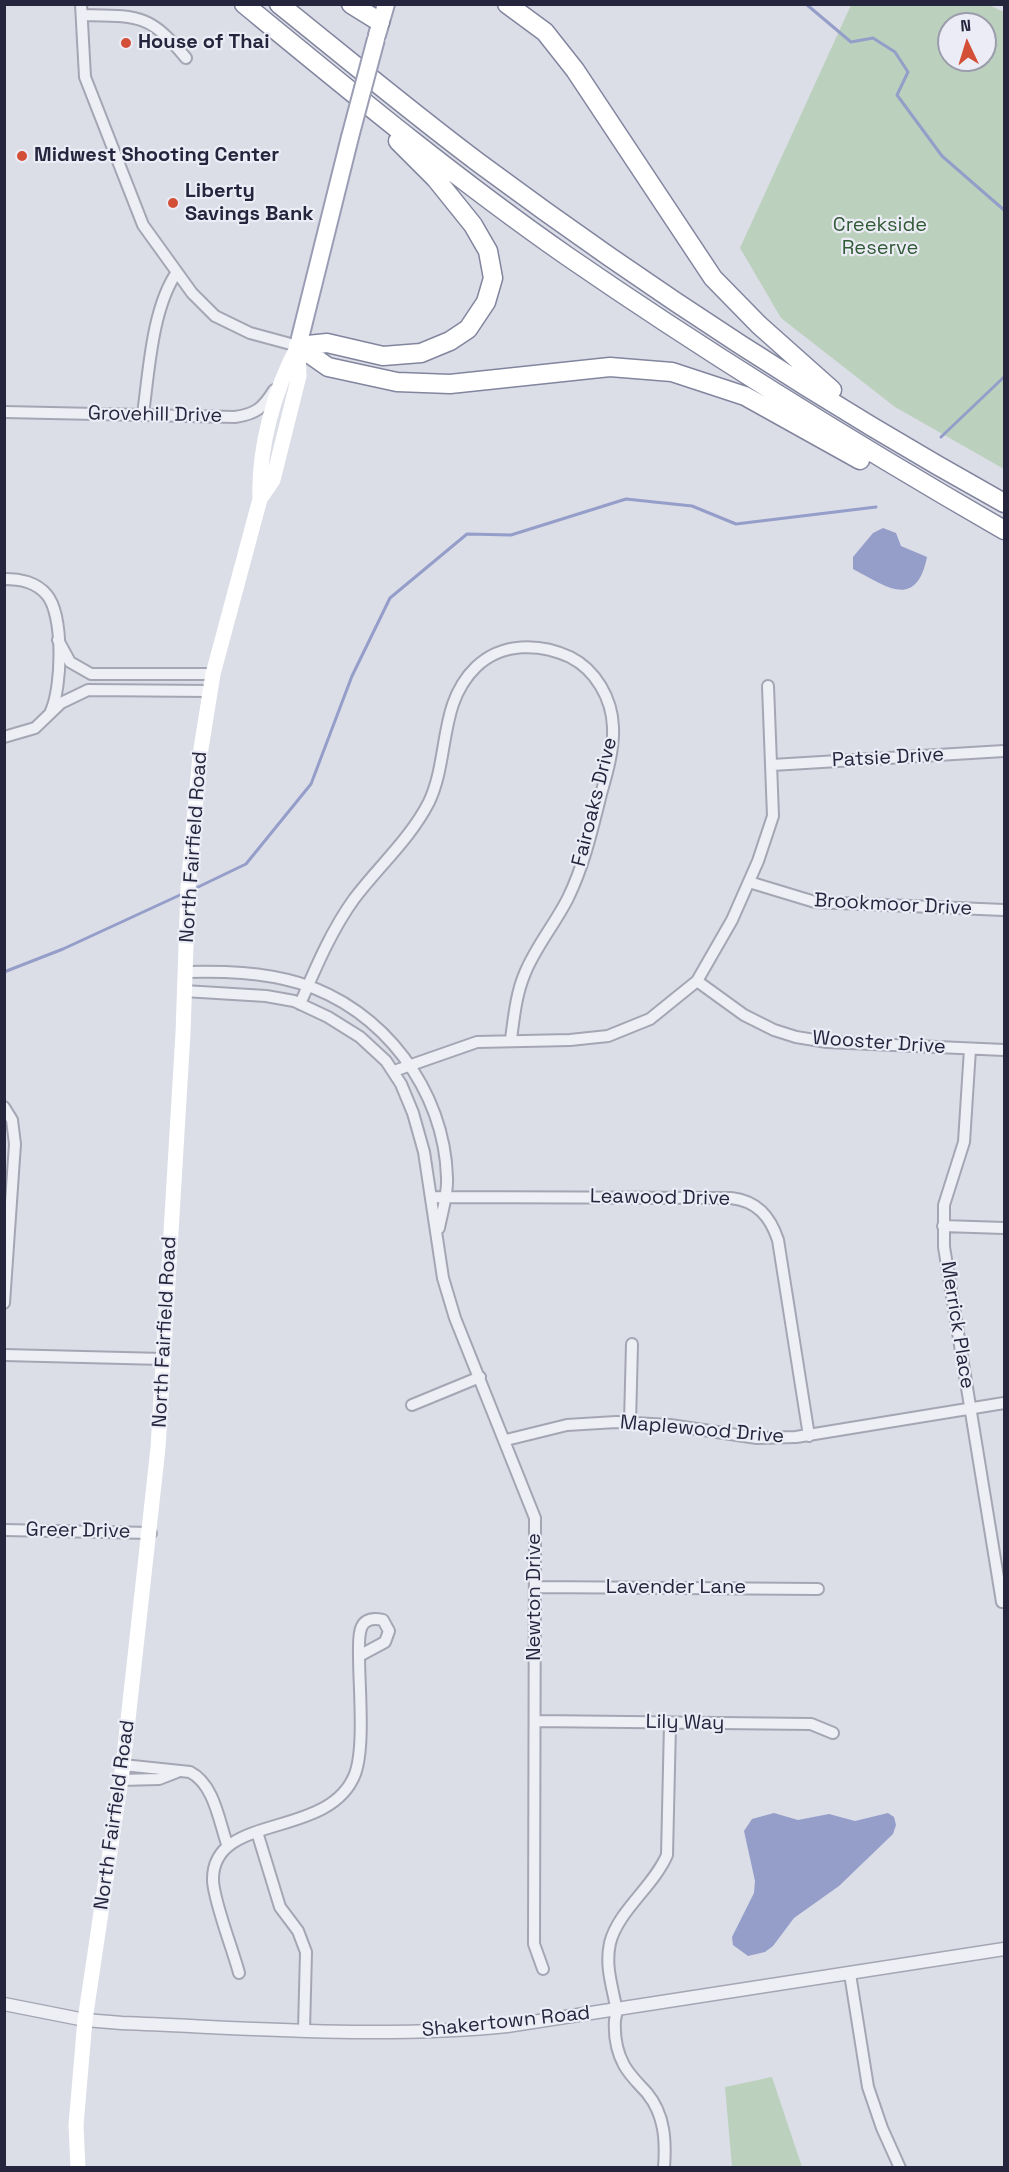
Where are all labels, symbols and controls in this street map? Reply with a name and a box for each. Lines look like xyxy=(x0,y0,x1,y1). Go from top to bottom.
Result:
north arrow xyxy=(937,12,997,72)
text: N xyxy=(960,15,972,36)
place label: House of Thai xyxy=(138,31,269,55)
marker: House of Thai xyxy=(119,36,133,50)
place label: Midwest Shooting Center xyxy=(34,144,279,168)
marker: Midwest Shooting Center xyxy=(15,149,29,163)
place label: Liberty Savings Bank xyxy=(185,180,313,227)
marker: Liberty Savings Bank xyxy=(166,196,180,210)
park label: Creekside Reserve xyxy=(833,214,927,261)
street label: Grovehill Drive xyxy=(88,402,222,428)
street label: Fairoaks Drive xyxy=(567,735,623,869)
street label: Patsie Drive xyxy=(831,743,945,773)
street label: North Fairfield Road xyxy=(175,751,213,943)
street label: Brookmoor Drive xyxy=(813,889,973,921)
street label: Wooster Drive xyxy=(812,1026,946,1060)
street label: Leawood Drive xyxy=(590,1185,730,1211)
street label: North Fairfield Road xyxy=(148,1236,182,1428)
street label: Merrick Place xyxy=(935,1259,979,1391)
street label: Maplewood Drive xyxy=(619,1411,785,1449)
street label: Greer Drive xyxy=(25,1518,131,1544)
street label: Newton Drive xyxy=(523,1533,547,1661)
street label: Lavender Lane xyxy=(606,1576,746,1600)
street label: Lily Way xyxy=(645,1710,725,1736)
street label: North Fairfield Road xyxy=(90,1719,140,1911)
street label: Shakertown Road xyxy=(421,2001,591,2043)

